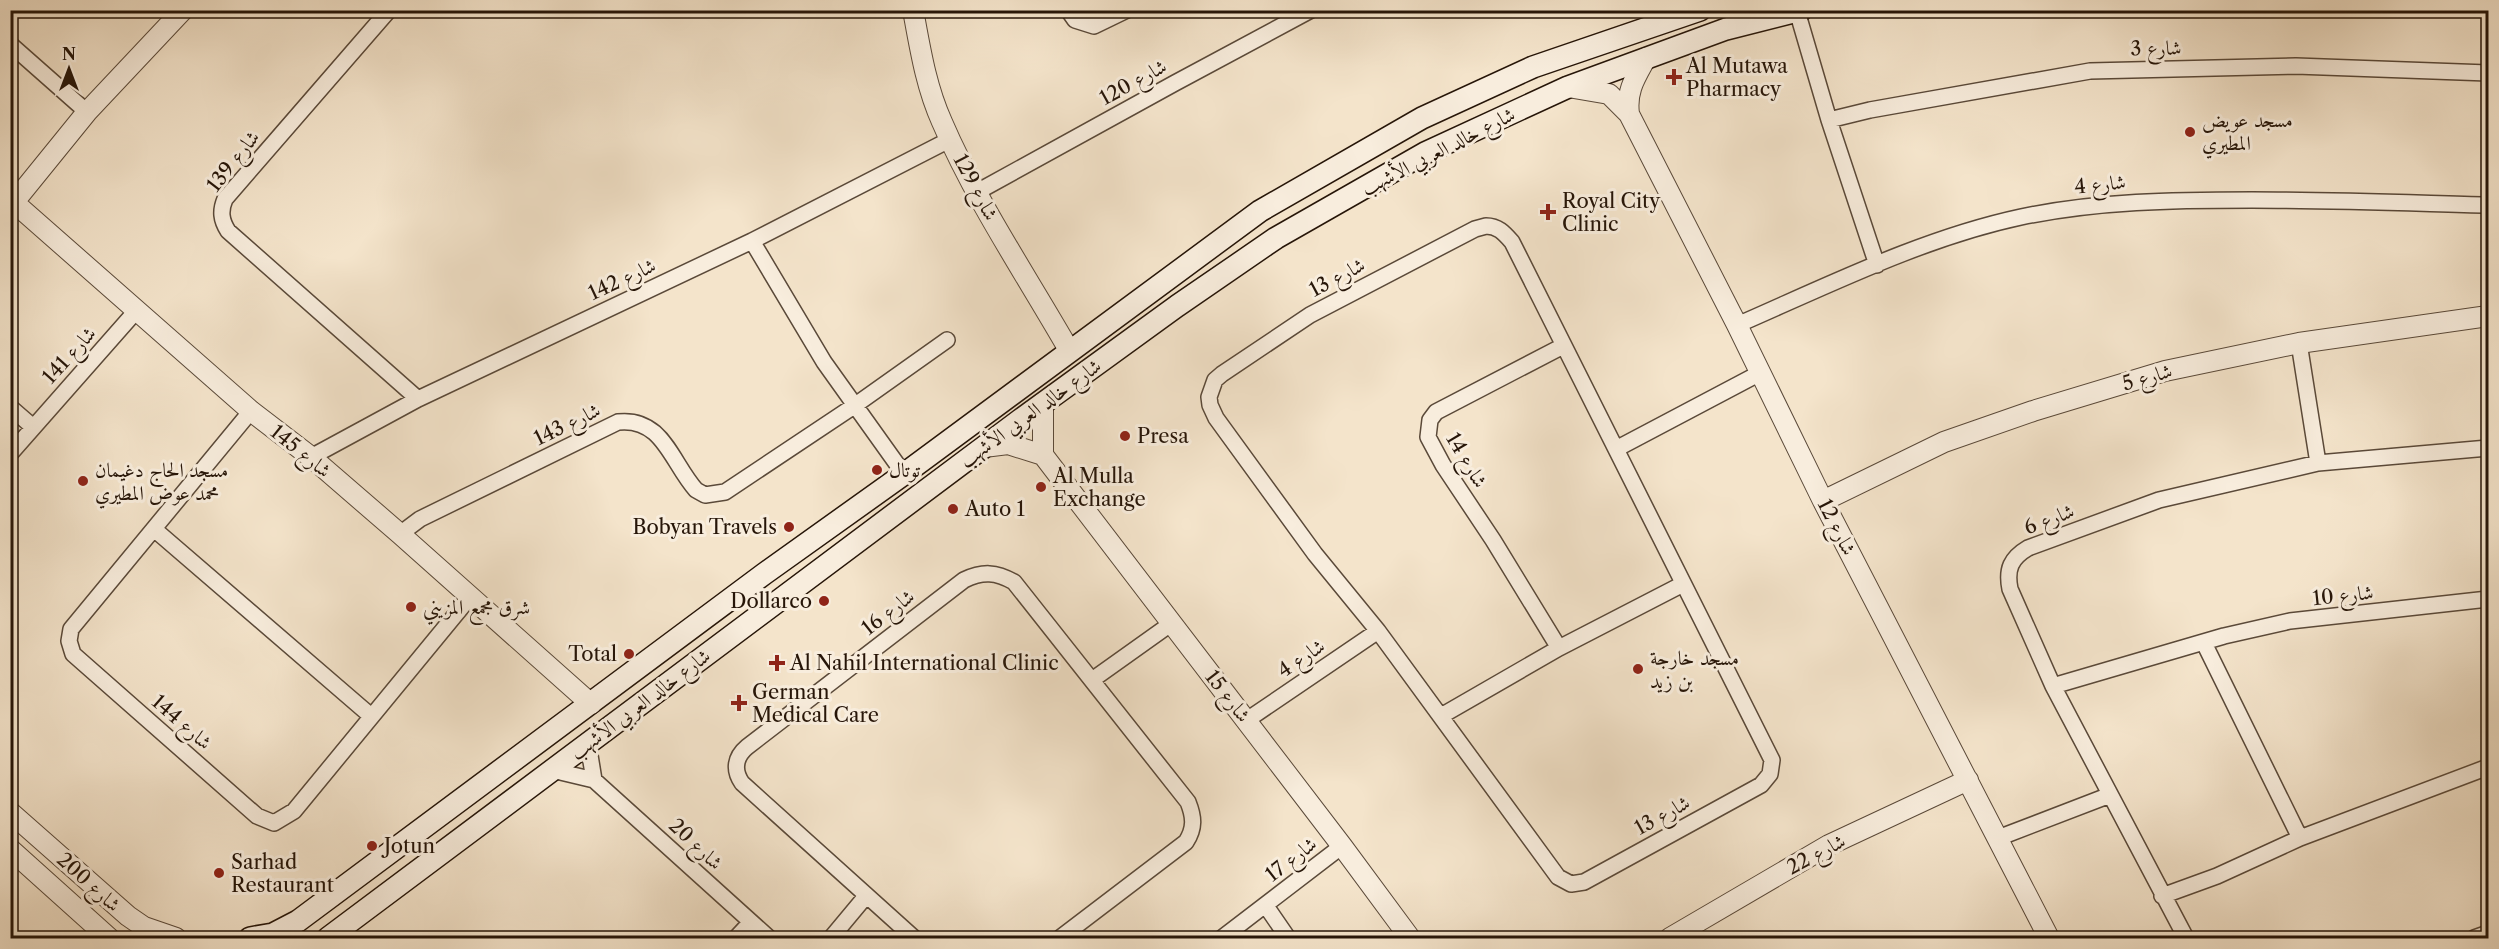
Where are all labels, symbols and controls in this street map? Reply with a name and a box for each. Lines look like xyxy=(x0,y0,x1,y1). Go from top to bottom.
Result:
street label: شارع 3 xyxy=(2130,36,2182,66)
north arrow xyxy=(39,39,99,99)
text: N xyxy=(62,44,76,64)
street label: شارع 120 xyxy=(1095,54,1173,115)
place label: Al Mutawa Pharmacy xyxy=(1685,54,1788,101)
marker: Al Mutawa Pharmacy xyxy=(1667,70,1681,84)
street label: شارع خالد العربي الأشهب xyxy=(1356,99,1522,205)
place label: مسجد عويض المطيري xyxy=(2202,108,2293,159)
marker: مسجد عويض المطيري xyxy=(2183,125,2197,139)
street label: شارع 139 xyxy=(202,126,269,200)
street label: شارع 129 xyxy=(943,150,1003,227)
street label: شارع 4 xyxy=(2073,169,2128,205)
place label: Royal City Clinic xyxy=(1562,189,1661,236)
marker: Royal City Clinic xyxy=(1539,203,1557,221)
street label: 13 شارع xyxy=(1305,252,1372,307)
street label: شارع 142 xyxy=(585,253,662,310)
street label: شارع 141 xyxy=(37,322,105,392)
street label: شارع خالد العربي الأشهب xyxy=(953,351,1109,477)
street label: شارع 5 xyxy=(2119,358,2176,401)
street label: شارع 143 xyxy=(530,398,607,456)
street label: شارع 145 xyxy=(262,419,336,487)
place label: Presa xyxy=(1137,424,1189,448)
street label: 14 شارع xyxy=(1436,428,1493,495)
marker: Presa xyxy=(1118,429,1132,443)
place label: مسجد الحاج دغيمان محمد عوض المطيري xyxy=(95,458,228,509)
place label: توتال xyxy=(889,458,920,483)
marker: توتال xyxy=(870,463,884,477)
place label: Al Mulla Exchange xyxy=(1052,464,1146,511)
marker: مسجد الحاج دغيمان محمد عوض المطيري xyxy=(76,474,90,488)
marker: Al Mulla Exchange xyxy=(1034,480,1048,494)
street label: شارع 12 xyxy=(1807,495,1861,562)
place label: Auto 1 xyxy=(964,497,1026,521)
street label: شارع 6 xyxy=(2021,499,2080,545)
marker: Auto 1 xyxy=(946,502,960,516)
place label: Bobyan Travels xyxy=(632,515,777,539)
marker: Bobyan Travels xyxy=(782,520,796,534)
street label: شارع 10 xyxy=(2311,580,2375,616)
street label: شارع 16 xyxy=(857,584,923,645)
place label: Dollarco xyxy=(730,589,812,613)
marker: Dollarco xyxy=(817,594,831,608)
place label: شرق مجمع المزيني xyxy=(423,595,530,625)
marker: شرق مجمع المزيني xyxy=(404,600,418,614)
street label: 4 شارع xyxy=(1273,634,1332,687)
street label: شارع خالد العربي الأشهب xyxy=(563,641,718,769)
place label: Total xyxy=(568,642,617,666)
place label: مسجد خارجة بن زيد xyxy=(1650,646,1739,693)
marker: Total xyxy=(622,647,636,661)
place label: Al Nahil International Clinic xyxy=(789,651,1059,675)
marker: Al Nahil International Clinic xyxy=(768,654,786,672)
marker: مسجد خارجة بن زيد xyxy=(1631,662,1645,676)
street label: شارع 15 xyxy=(1196,665,1256,730)
place label: German Medical Care xyxy=(752,680,879,727)
street label: شارع 144 xyxy=(143,689,217,759)
marker: German Medical Care xyxy=(730,694,748,712)
street label: شارع 13 xyxy=(1630,790,1697,845)
street label: شارع 20 xyxy=(660,813,728,879)
street label: شارع 22 xyxy=(1783,829,1852,885)
street label: شارع 17 xyxy=(1261,832,1325,891)
place label: Jotun xyxy=(381,834,435,858)
marker: Jotun xyxy=(365,839,379,853)
street label: شارع 200 xyxy=(48,847,126,921)
place label: Sarhad Restaurant xyxy=(231,850,334,897)
marker: Sarhad Restaurant xyxy=(212,866,226,880)

